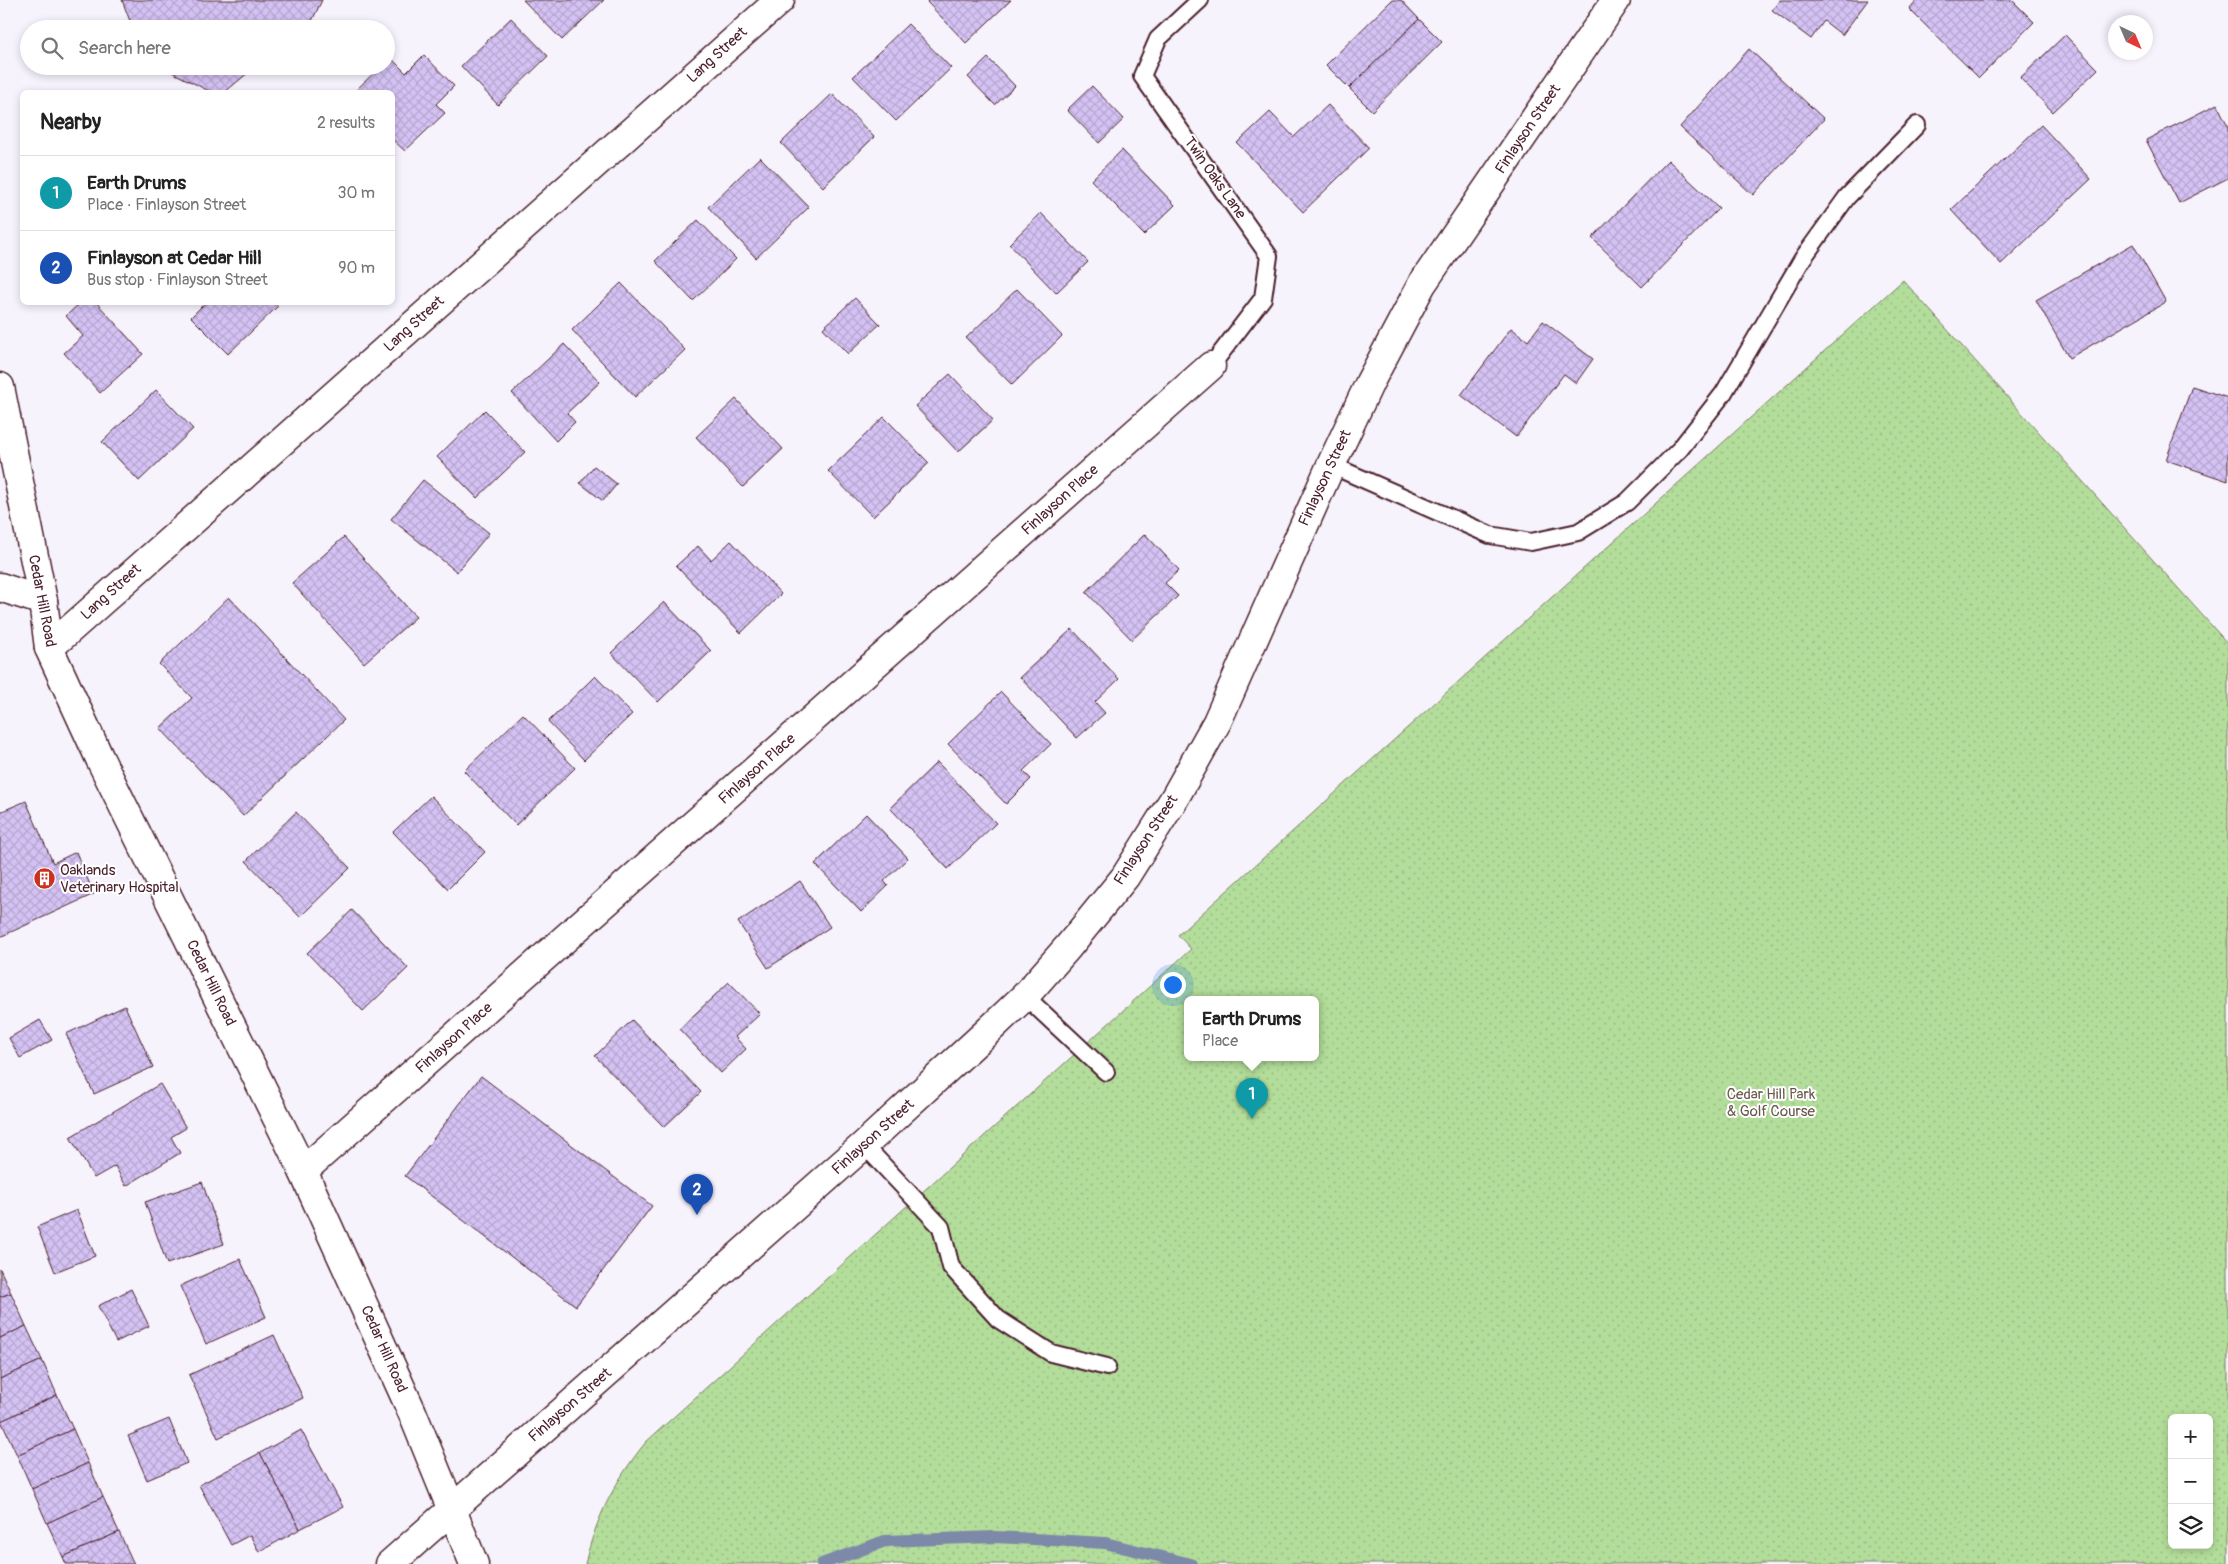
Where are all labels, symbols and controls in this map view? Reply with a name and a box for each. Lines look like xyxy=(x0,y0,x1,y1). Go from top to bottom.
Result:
north arrow xyxy=(2108,15,2153,60)
search box xyxy=(20,20,395,75)
street label: Lang Street xyxy=(683,22,752,87)
icon: search xyxy=(38,34,66,62)
text: Search here xyxy=(78,36,171,60)
street label: Finlayson Street xyxy=(1491,80,1565,177)
text: Nearby xyxy=(40,109,101,136)
text: 2 results xyxy=(317,113,375,133)
street label: Twin Oaks Lane xyxy=(1180,133,1251,223)
text: Earth Drums xyxy=(87,171,186,195)
text: 1 xyxy=(53,183,59,203)
text: 30 m xyxy=(337,183,375,203)
text: Place · Finlayson Street xyxy=(87,195,246,215)
text: Finlayson at Cedar Hill xyxy=(87,246,262,270)
text: 2 xyxy=(52,258,60,278)
text: 90 m xyxy=(338,258,375,278)
text: Bus stop · Finlayson Street xyxy=(87,270,268,290)
street label: Lang Street xyxy=(380,291,449,356)
street label: Finlayson Street xyxy=(1294,426,1356,529)
street label: Finlayson Place xyxy=(1018,460,1103,540)
street label: Cedar Hill Road xyxy=(24,553,60,649)
street label: Lang Street xyxy=(77,559,146,624)
street label: Finlayson Place xyxy=(715,729,800,809)
street label: Finlayson Street xyxy=(1110,790,1183,889)
place label: Oaklands Veterinary Hospital xyxy=(60,861,179,897)
building icon: Oaklands Veterinary Hospital xyxy=(32,867,56,891)
street label: Cedar Hill Road xyxy=(182,937,240,1029)
your location xyxy=(1160,972,1186,998)
popup xyxy=(1184,996,1319,1061)
street label: Finlayson Place xyxy=(412,998,497,1078)
text: Earth Drums xyxy=(1202,1007,1301,1031)
text: Place xyxy=(1202,1031,1238,1051)
pin: 1 xyxy=(1236,1078,1268,1119)
park label: Cedar Hill Park & Golf Course xyxy=(1727,1085,1816,1121)
street label: Finlayson Street xyxy=(828,1094,919,1179)
pin: 2 xyxy=(681,1174,713,1215)
street label: Cedar Hill Road xyxy=(356,1303,412,1395)
street label: Finlayson Street xyxy=(525,1363,616,1446)
map controls xyxy=(2168,1414,2213,1549)
button: + xyxy=(2168,1414,2213,1459)
button: − xyxy=(2168,1459,2213,1504)
button: layers xyxy=(2168,1504,2213,1549)

